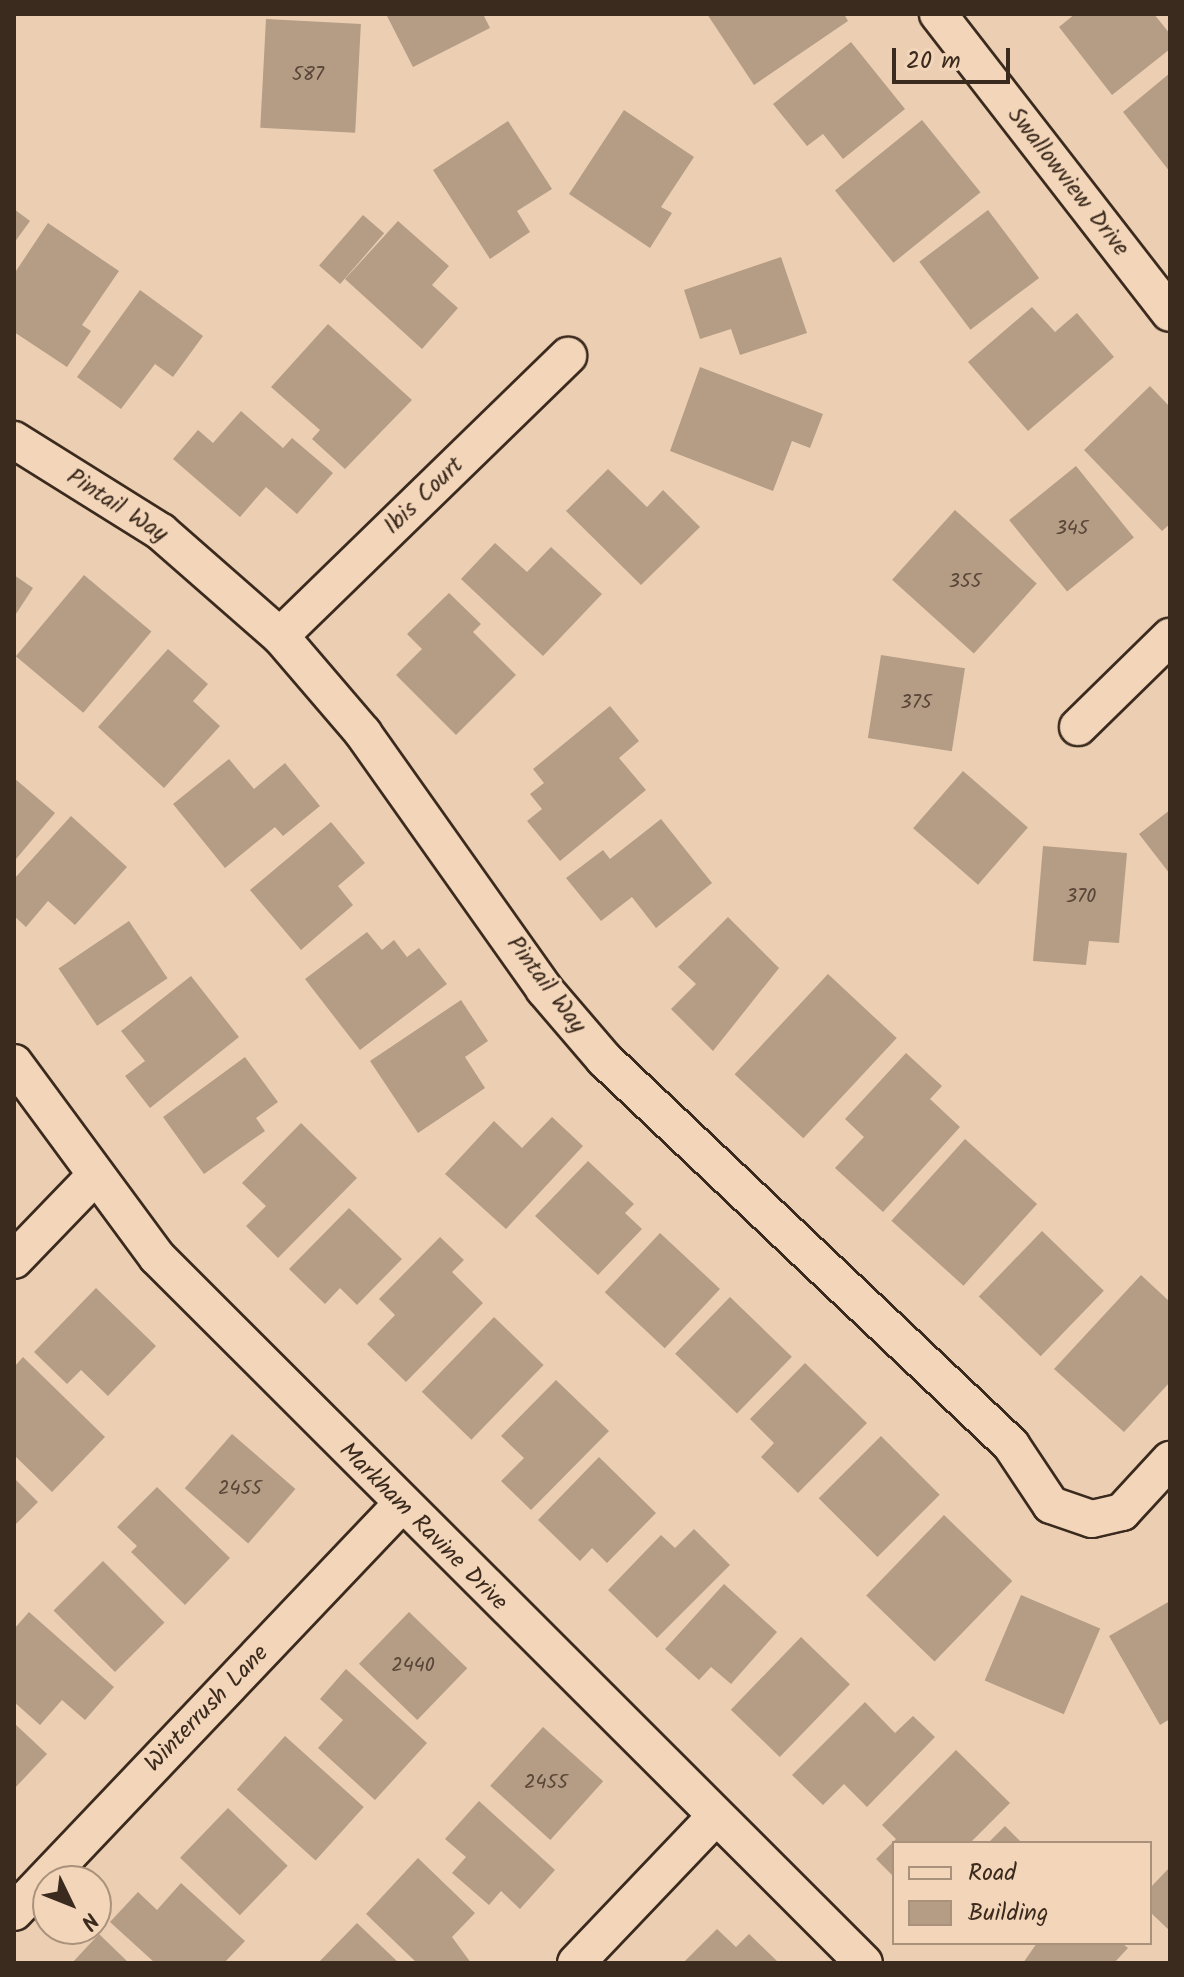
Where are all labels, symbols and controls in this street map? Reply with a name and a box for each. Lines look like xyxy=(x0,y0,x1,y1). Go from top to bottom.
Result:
scale bar xyxy=(896,32,1014,82)
text: 20 m xyxy=(906,42,961,81)
house number: 587 xyxy=(292,63,324,87)
street label: Swallowview Drive xyxy=(1001,102,1135,262)
street label: Ibis Court xyxy=(378,451,470,541)
street label: Pintail Way xyxy=(61,463,173,549)
house number: 345 xyxy=(1055,517,1089,541)
house number: 355 xyxy=(949,570,981,594)
house number: 375 xyxy=(900,691,932,715)
house number: 370 xyxy=(1066,885,1096,909)
street label: Pintail Way xyxy=(500,931,592,1039)
street label: Markham Ravine Drive xyxy=(333,1437,513,1617)
house number: 2455 xyxy=(218,1477,262,1501)
street label: Winterrush Lane xyxy=(139,1639,275,1779)
house number: 2440 xyxy=(391,1654,435,1678)
house number: 2455 xyxy=(524,1771,568,1795)
legend xyxy=(892,1841,1152,1945)
text: Road xyxy=(968,1854,1016,1893)
north arrow xyxy=(32,1865,112,1945)
text: Building xyxy=(968,1894,1048,1933)
text: N xyxy=(71,1903,106,1937)

